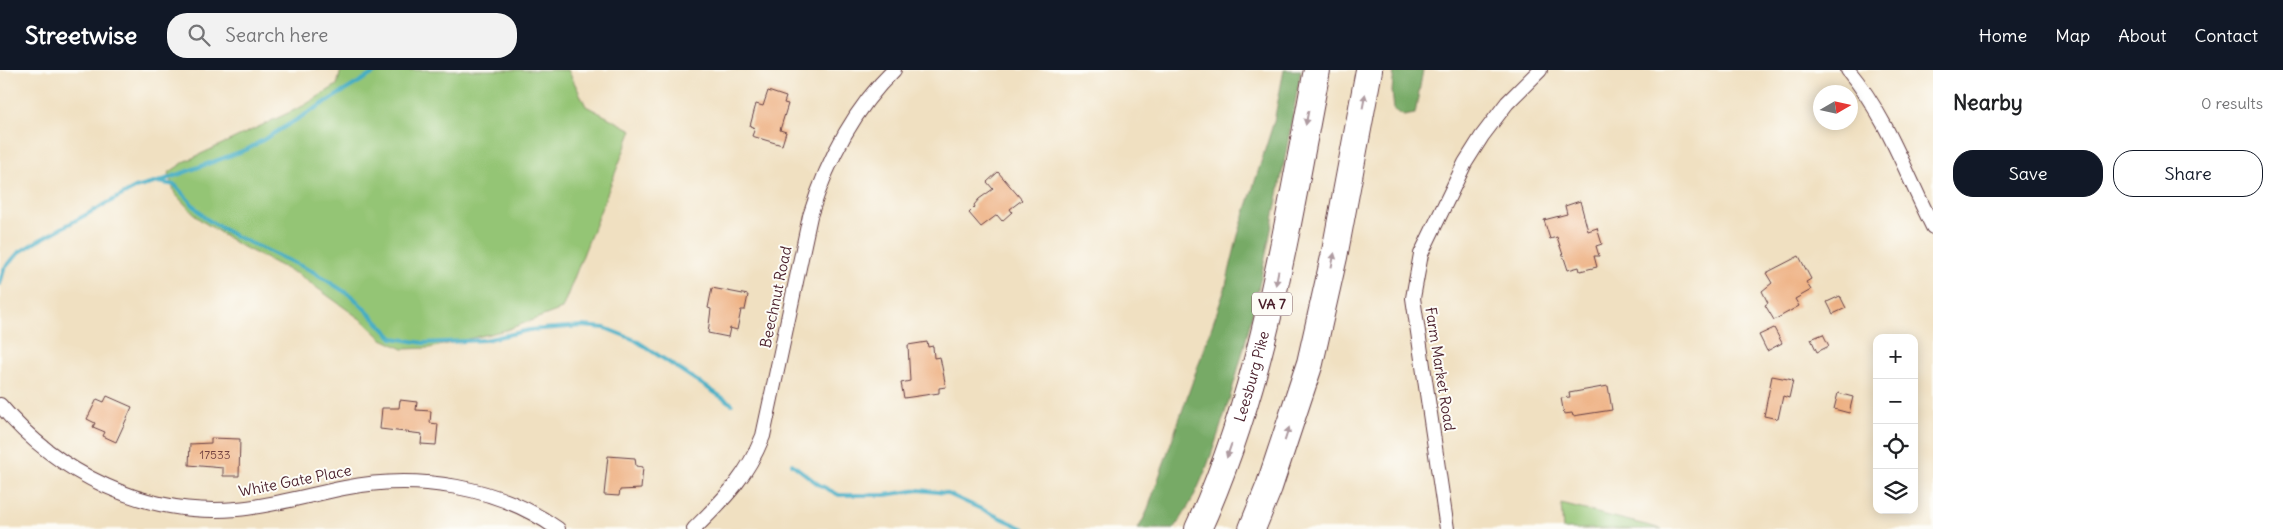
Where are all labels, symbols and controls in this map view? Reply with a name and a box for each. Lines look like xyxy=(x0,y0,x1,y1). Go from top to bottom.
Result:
search box xyxy=(167,13,517,58)
text: Streetwise xyxy=(25,20,137,50)
icon: search xyxy=(185,21,213,49)
text: Search here xyxy=(225,23,328,47)
text: Home xyxy=(1979,24,2027,47)
text: Map xyxy=(2055,24,2090,47)
text: About xyxy=(2118,24,2166,47)
text: Contact xyxy=(2194,24,2258,47)
north arrow xyxy=(1813,85,1858,130)
text: Nearby xyxy=(1953,89,2023,116)
one-way arrow xyxy=(1360,92,1368,108)
text: 0 results xyxy=(2201,93,2263,113)
one-way arrow xyxy=(1303,110,1311,126)
button: Save xyxy=(1953,150,2103,197)
button: Share xyxy=(2113,150,2263,197)
street label: Beechnut Road xyxy=(755,244,796,349)
one-way arrow xyxy=(1329,253,1337,268)
one-way arrow xyxy=(1273,270,1281,286)
road number: VA 7 xyxy=(1252,292,1292,315)
street label: Farm Market Road xyxy=(1421,306,1460,432)
street label: Leesburg Pike xyxy=(1230,329,1273,424)
map controls xyxy=(1873,334,1918,514)
button: + xyxy=(1873,334,1918,379)
button: − xyxy=(1873,379,1918,424)
button: locate xyxy=(1873,424,1918,469)
one-way arrow xyxy=(1283,426,1291,441)
one-way arrow xyxy=(1225,444,1233,459)
house number: 17533 xyxy=(199,447,231,462)
street label: White Gate Place xyxy=(237,460,353,501)
button: layers xyxy=(1873,469,1918,514)

